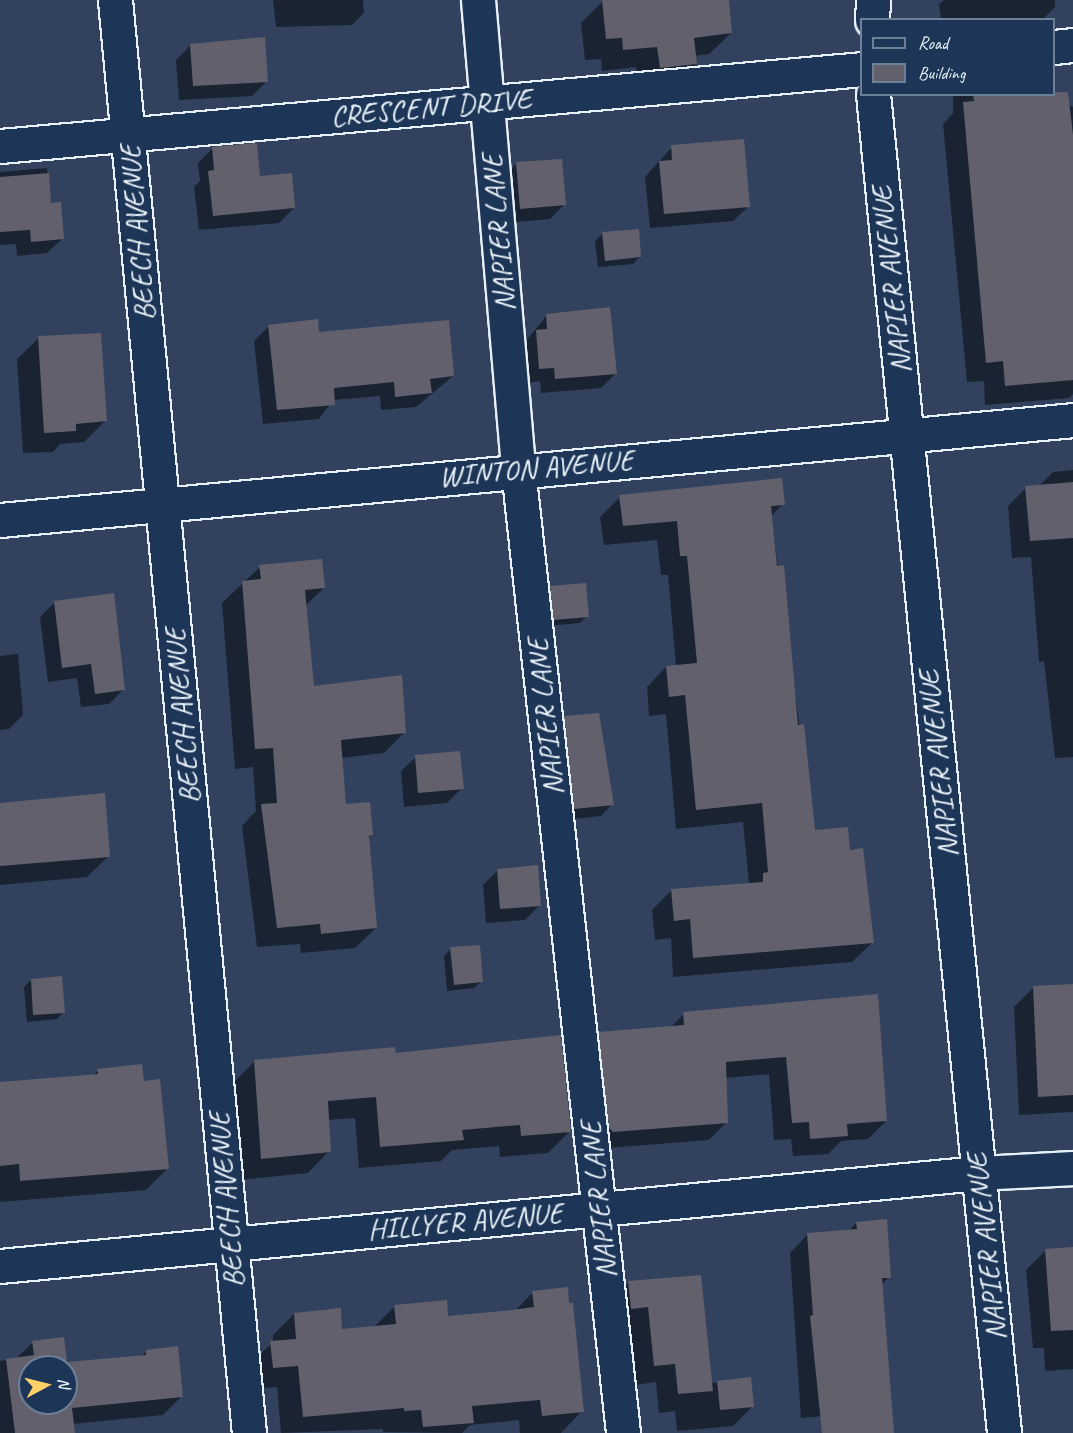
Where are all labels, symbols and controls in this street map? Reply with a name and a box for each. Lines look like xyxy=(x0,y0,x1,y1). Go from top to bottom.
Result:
legend xyxy=(860,18,1055,96)
text: Road xyxy=(918,32,948,54)
text: Building xyxy=(918,62,965,84)
street label: CRESCENT DRIVE xyxy=(329,80,533,134)
street label: BEECH AVENUE xyxy=(111,143,163,323)
street label: NAPIER LANE xyxy=(473,153,523,313)
street label: NAPIER AVENUE xyxy=(863,184,919,376)
street label: WINTON AVENUE xyxy=(437,442,635,494)
street label: BEECH AVENUE xyxy=(156,626,208,806)
street label: NAPIER LANE xyxy=(519,637,571,797)
street label: NAPIER AVENUE xyxy=(910,668,966,860)
street label: BEECH AVENUE xyxy=(200,1110,252,1290)
street label: NAPIER LANE xyxy=(572,1120,624,1280)
street label: NAPIER AVENUE xyxy=(958,1151,1014,1343)
street label: HILLYER AVENUE xyxy=(366,1195,564,1247)
north arrow xyxy=(18,1355,78,1415)
text: N xyxy=(53,1377,74,1389)

